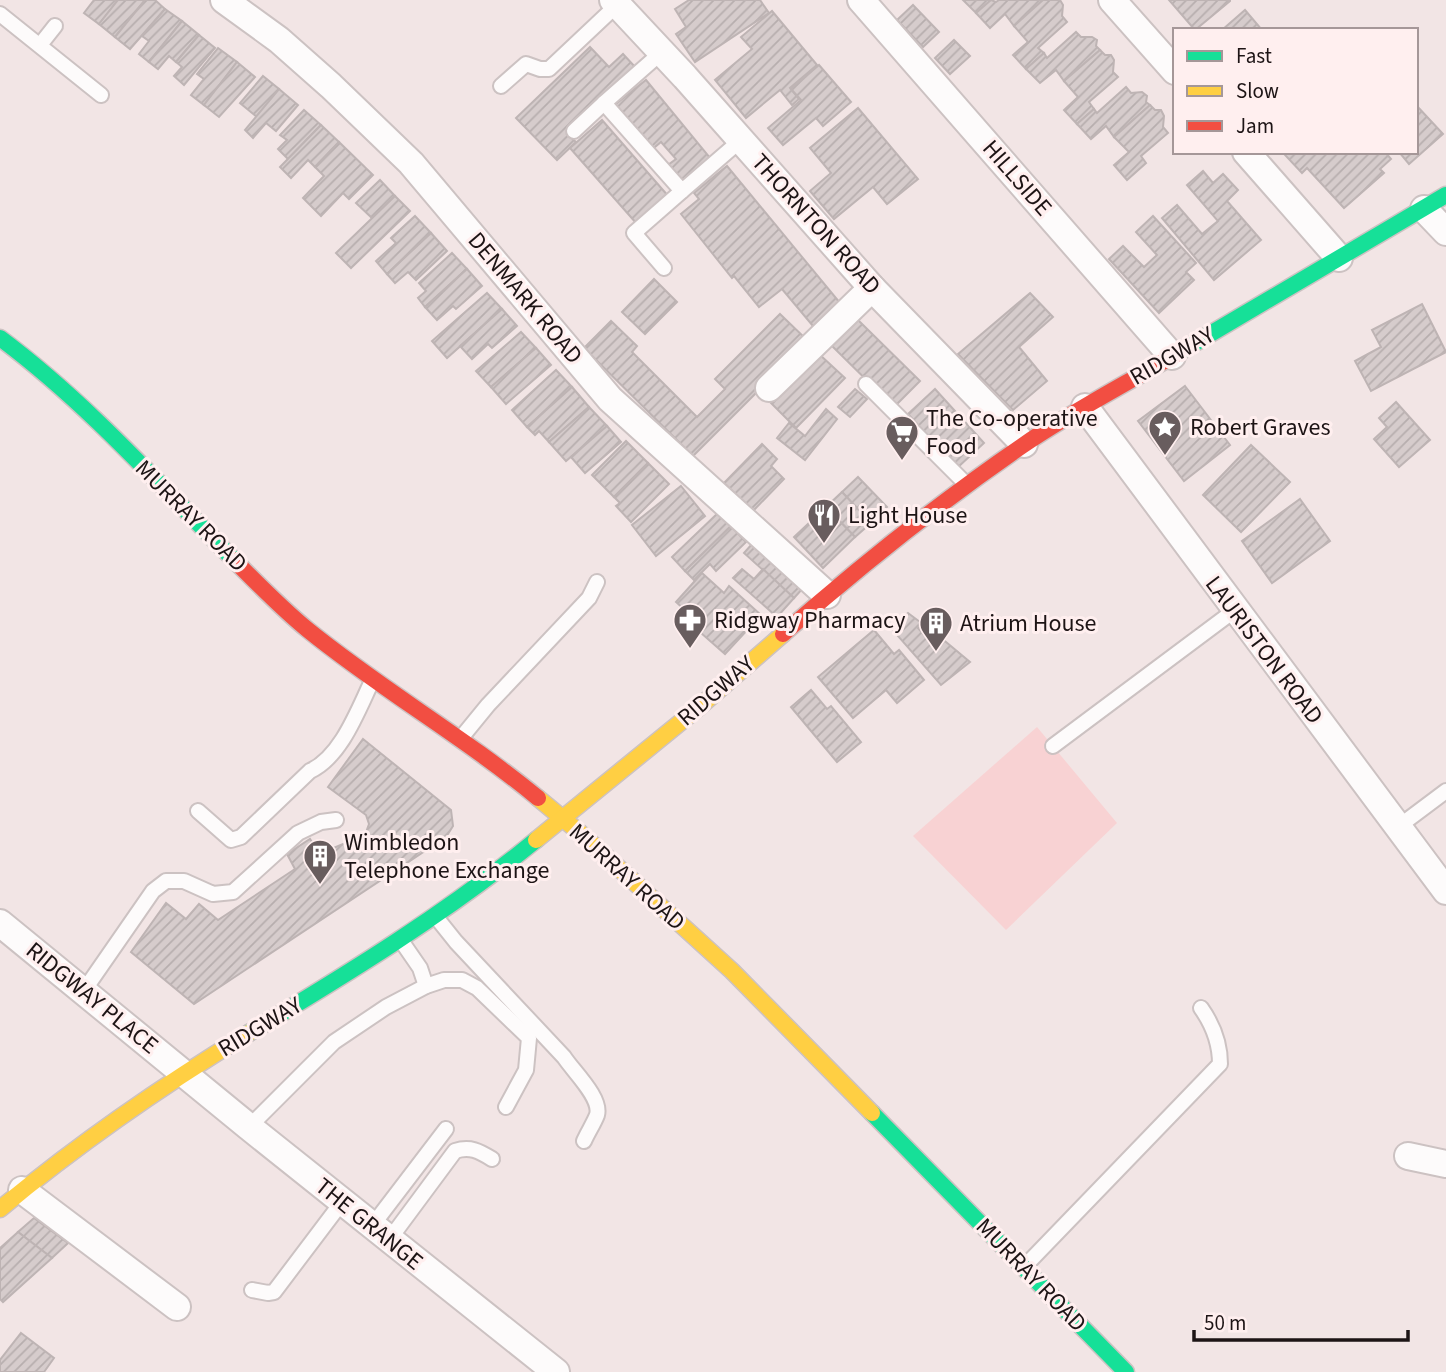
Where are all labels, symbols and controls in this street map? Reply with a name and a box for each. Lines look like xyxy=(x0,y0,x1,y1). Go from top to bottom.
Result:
legend xyxy=(1173,28,1418,154)
text: Fast xyxy=(1236,41,1272,71)
text: Slow xyxy=(1236,76,1279,106)
text: Jam xyxy=(1236,111,1274,141)
street label: HILLSIDE xyxy=(974,132,1060,224)
street label: THORNTON ROAD xyxy=(743,146,889,302)
street label: DENMARK ROAD xyxy=(459,224,591,372)
street label: RIDGWAY xyxy=(1123,317,1221,394)
place label: The Co-operative Food xyxy=(926,401,1098,464)
place icon: Robert Graves xyxy=(1146,408,1184,457)
place label: Robert Graves xyxy=(1190,410,1331,445)
supermarket icon: The Co-operative Food xyxy=(883,413,921,462)
street label: MURRAY ROAD xyxy=(127,452,255,580)
restaurant icon: Light House xyxy=(805,496,843,545)
place label: Light House xyxy=(848,498,967,533)
street label: LAURISTON ROAD xyxy=(1196,568,1332,732)
pharmacy icon: Ridgway Pharmacy xyxy=(671,601,709,650)
place label: Ridgway Pharmacy xyxy=(714,603,905,638)
building icon: Atrium House xyxy=(917,604,955,653)
place label: Atrium House xyxy=(960,606,1096,641)
street label: RIDGWAY xyxy=(670,647,763,735)
street label: MURRAY ROAD xyxy=(561,815,693,939)
place label: Wimbledon Telephone Exchange xyxy=(344,825,550,888)
building icon: Wimbledon Telephone Exchange xyxy=(301,837,339,886)
street label: RIDGWAY PLACE xyxy=(18,934,166,1062)
street label: RIDGWAY xyxy=(211,988,309,1066)
street label: THE GRANGE xyxy=(307,1169,431,1279)
street label: MURRAY ROAD xyxy=(968,1210,1094,1340)
scale bar xyxy=(1194,1298,1408,1342)
text: 50 m xyxy=(1204,1308,1246,1338)

